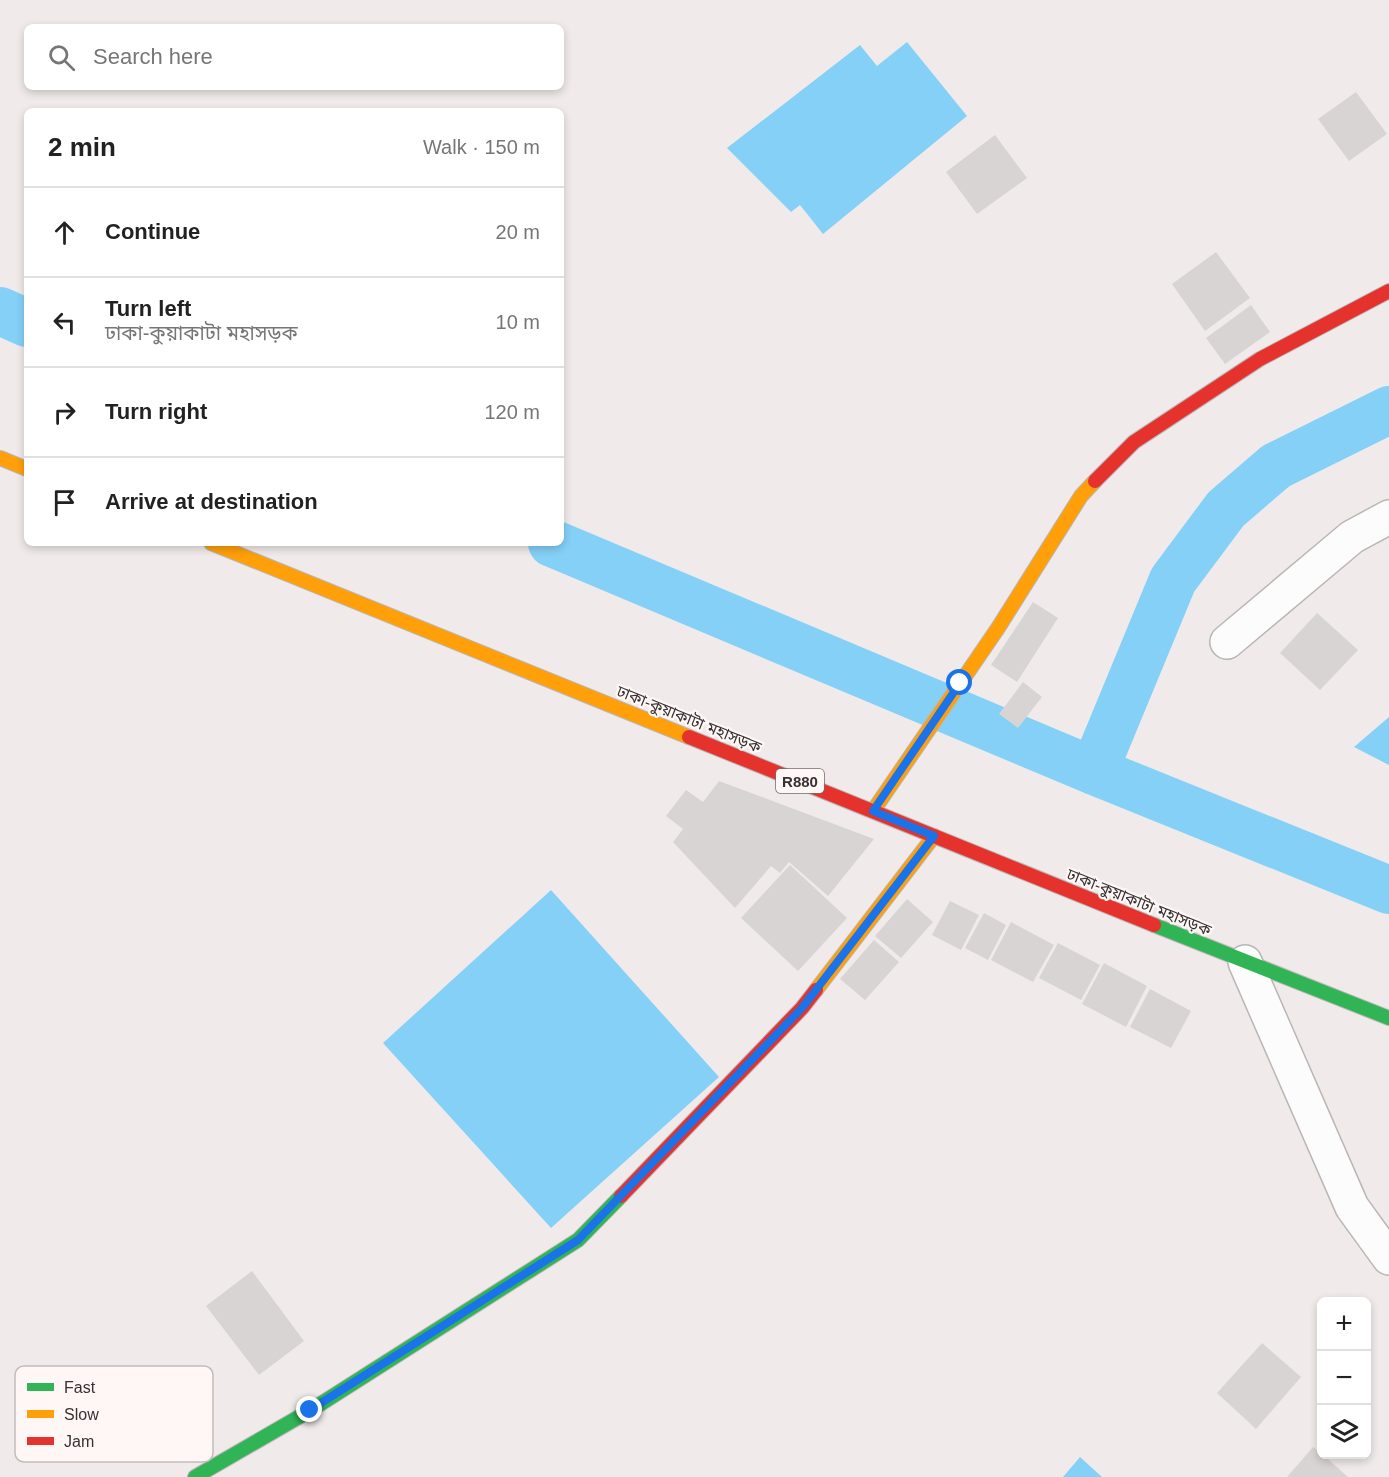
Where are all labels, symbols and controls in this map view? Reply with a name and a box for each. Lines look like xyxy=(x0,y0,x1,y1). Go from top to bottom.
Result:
search box xyxy=(24,24,564,90)
icon: search xyxy=(45,41,78,74)
text: Search here xyxy=(93,44,213,69)
text: 2 min xyxy=(48,132,116,162)
text: Walk · 150 m xyxy=(423,136,540,158)
icon: ahead xyxy=(48,216,81,249)
text: Continue xyxy=(105,219,200,244)
text: 20 m xyxy=(496,221,540,243)
text: Turn left xyxy=(105,296,191,321)
icon: left xyxy=(48,306,81,339)
text: 10 m xyxy=(496,311,540,333)
text: ঢাকা-কুয়াকাটা মহাসড়ক xyxy=(105,322,298,344)
icon: right xyxy=(48,396,81,429)
text: Turn right xyxy=(105,399,207,424)
text: 120 m xyxy=(484,401,540,423)
icon: arrive xyxy=(48,486,81,519)
text: Arrive at destination xyxy=(105,489,318,514)
route start xyxy=(946,669,972,695)
street label: ঢাকা-কুয়াকাটা মহাসড়ক xyxy=(613,681,765,757)
road number: R880 xyxy=(776,769,824,793)
street label: ঢাকা-কুয়াকাটা মহাসড়ক xyxy=(1063,864,1215,940)
map controls xyxy=(1317,1297,1371,1459)
button: + xyxy=(1317,1297,1371,1351)
button: − xyxy=(1317,1351,1371,1405)
legend xyxy=(15,1366,213,1462)
text: Fast xyxy=(64,1379,96,1396)
route end xyxy=(296,1396,322,1422)
button: layers xyxy=(1317,1405,1371,1459)
text: Slow xyxy=(64,1406,99,1423)
text: Jam xyxy=(64,1433,94,1450)

